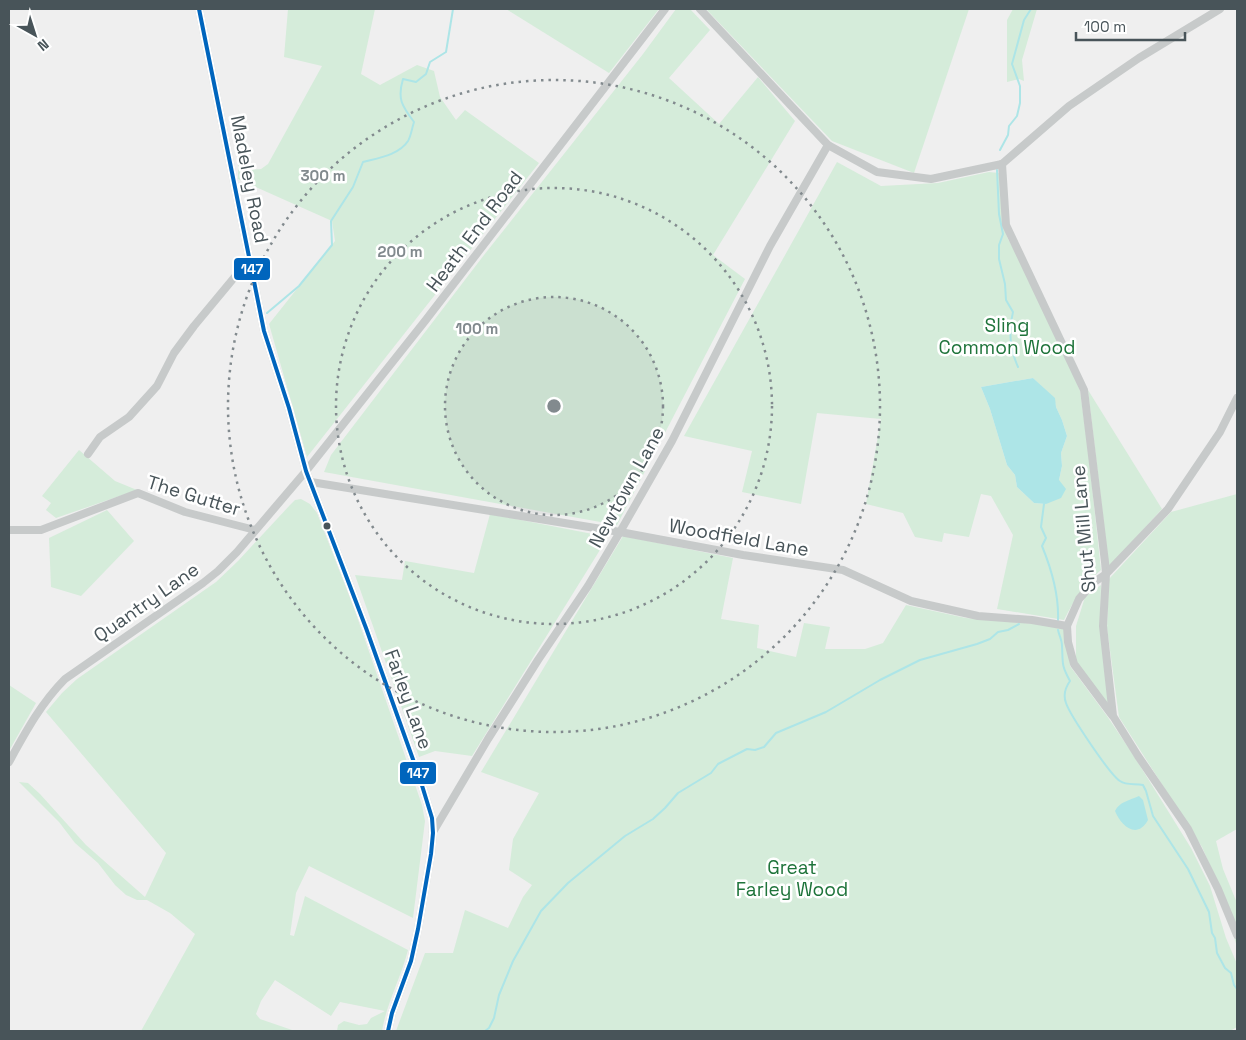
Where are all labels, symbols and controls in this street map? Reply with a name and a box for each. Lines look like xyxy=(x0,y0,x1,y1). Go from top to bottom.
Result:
north arrow xyxy=(10,10,60,60)
scale bar xyxy=(1076,10,1185,42)
text: 100 m xyxy=(1084,17,1126,36)
text: N xyxy=(34,35,52,55)
street label: Madeley Road xyxy=(225,113,274,245)
text: 300 m xyxy=(300,166,346,185)
street label: Heath End Road xyxy=(421,166,528,297)
text: 200 m xyxy=(378,242,422,261)
line badge: 147 xyxy=(233,257,271,281)
text: 147 xyxy=(241,260,263,278)
park label: Sling Common Wood xyxy=(939,313,1075,360)
text: 100 m xyxy=(456,319,498,338)
centre of rings xyxy=(545,397,563,415)
street label: Newtown Lane xyxy=(583,422,670,552)
street label: Shut Mill Lane xyxy=(1065,464,1102,594)
street label: The Gutter xyxy=(144,469,244,522)
street label: Woodfield Lane xyxy=(667,513,811,562)
unlabelled marker xyxy=(322,521,332,531)
street label: Quantry Lane xyxy=(89,557,204,648)
street label: Farley Lane xyxy=(379,646,438,753)
line badge: 147 xyxy=(399,761,437,785)
text: 147 xyxy=(407,764,429,782)
park label: Great Farley Wood xyxy=(736,855,848,902)

